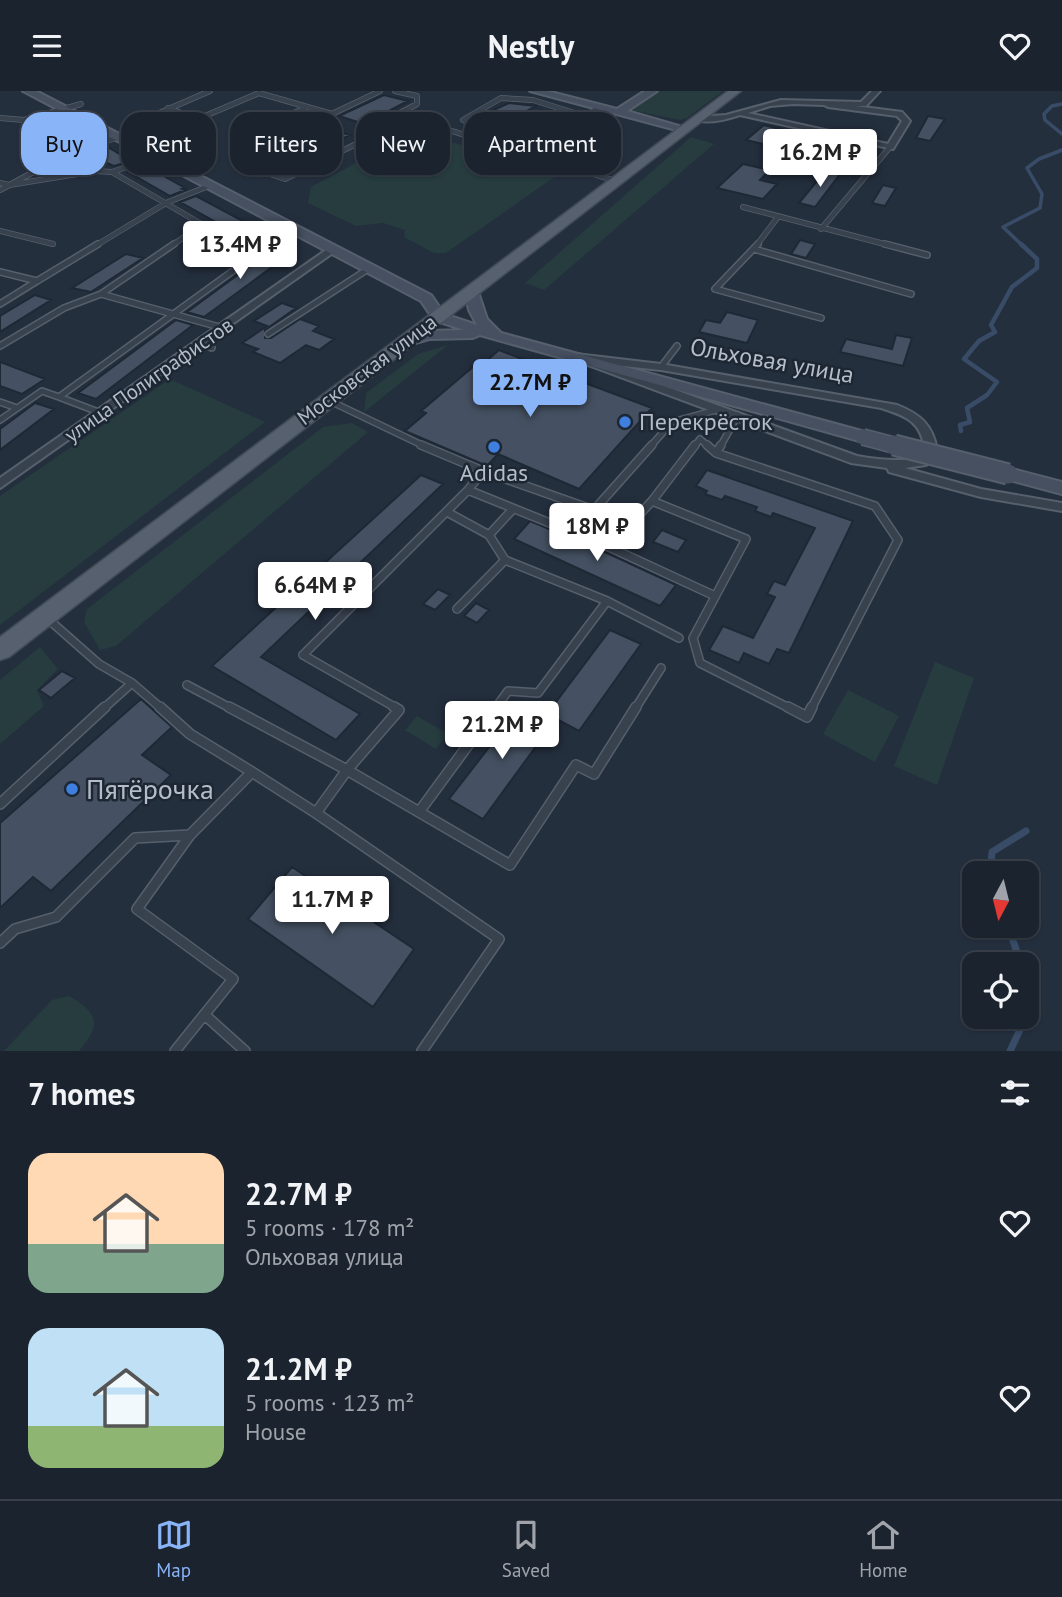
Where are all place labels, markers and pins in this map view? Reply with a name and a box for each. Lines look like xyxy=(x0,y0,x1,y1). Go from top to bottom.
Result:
pin: 16.2M ₽ xyxy=(755,129,885,189)
pin: 13.4M ₽ xyxy=(175,221,305,281)
pin: 22.7M ₽ xyxy=(465,359,595,419)
place label: Перекрёсток xyxy=(639,406,773,437)
marker: Перекрёсток xyxy=(617,414,633,430)
marker: Adidas xyxy=(486,439,502,455)
place label: Adidas xyxy=(460,457,528,488)
pin: 18M ₽ xyxy=(548,503,646,563)
pin: 6.64M ₽ xyxy=(250,563,380,622)
pin: 21.2M ₽ xyxy=(437,701,567,761)
place label: Пятёрочка xyxy=(86,770,214,807)
marker: Пятёрочка xyxy=(64,781,80,797)
pin: 11.7M ₽ xyxy=(267,877,397,936)

